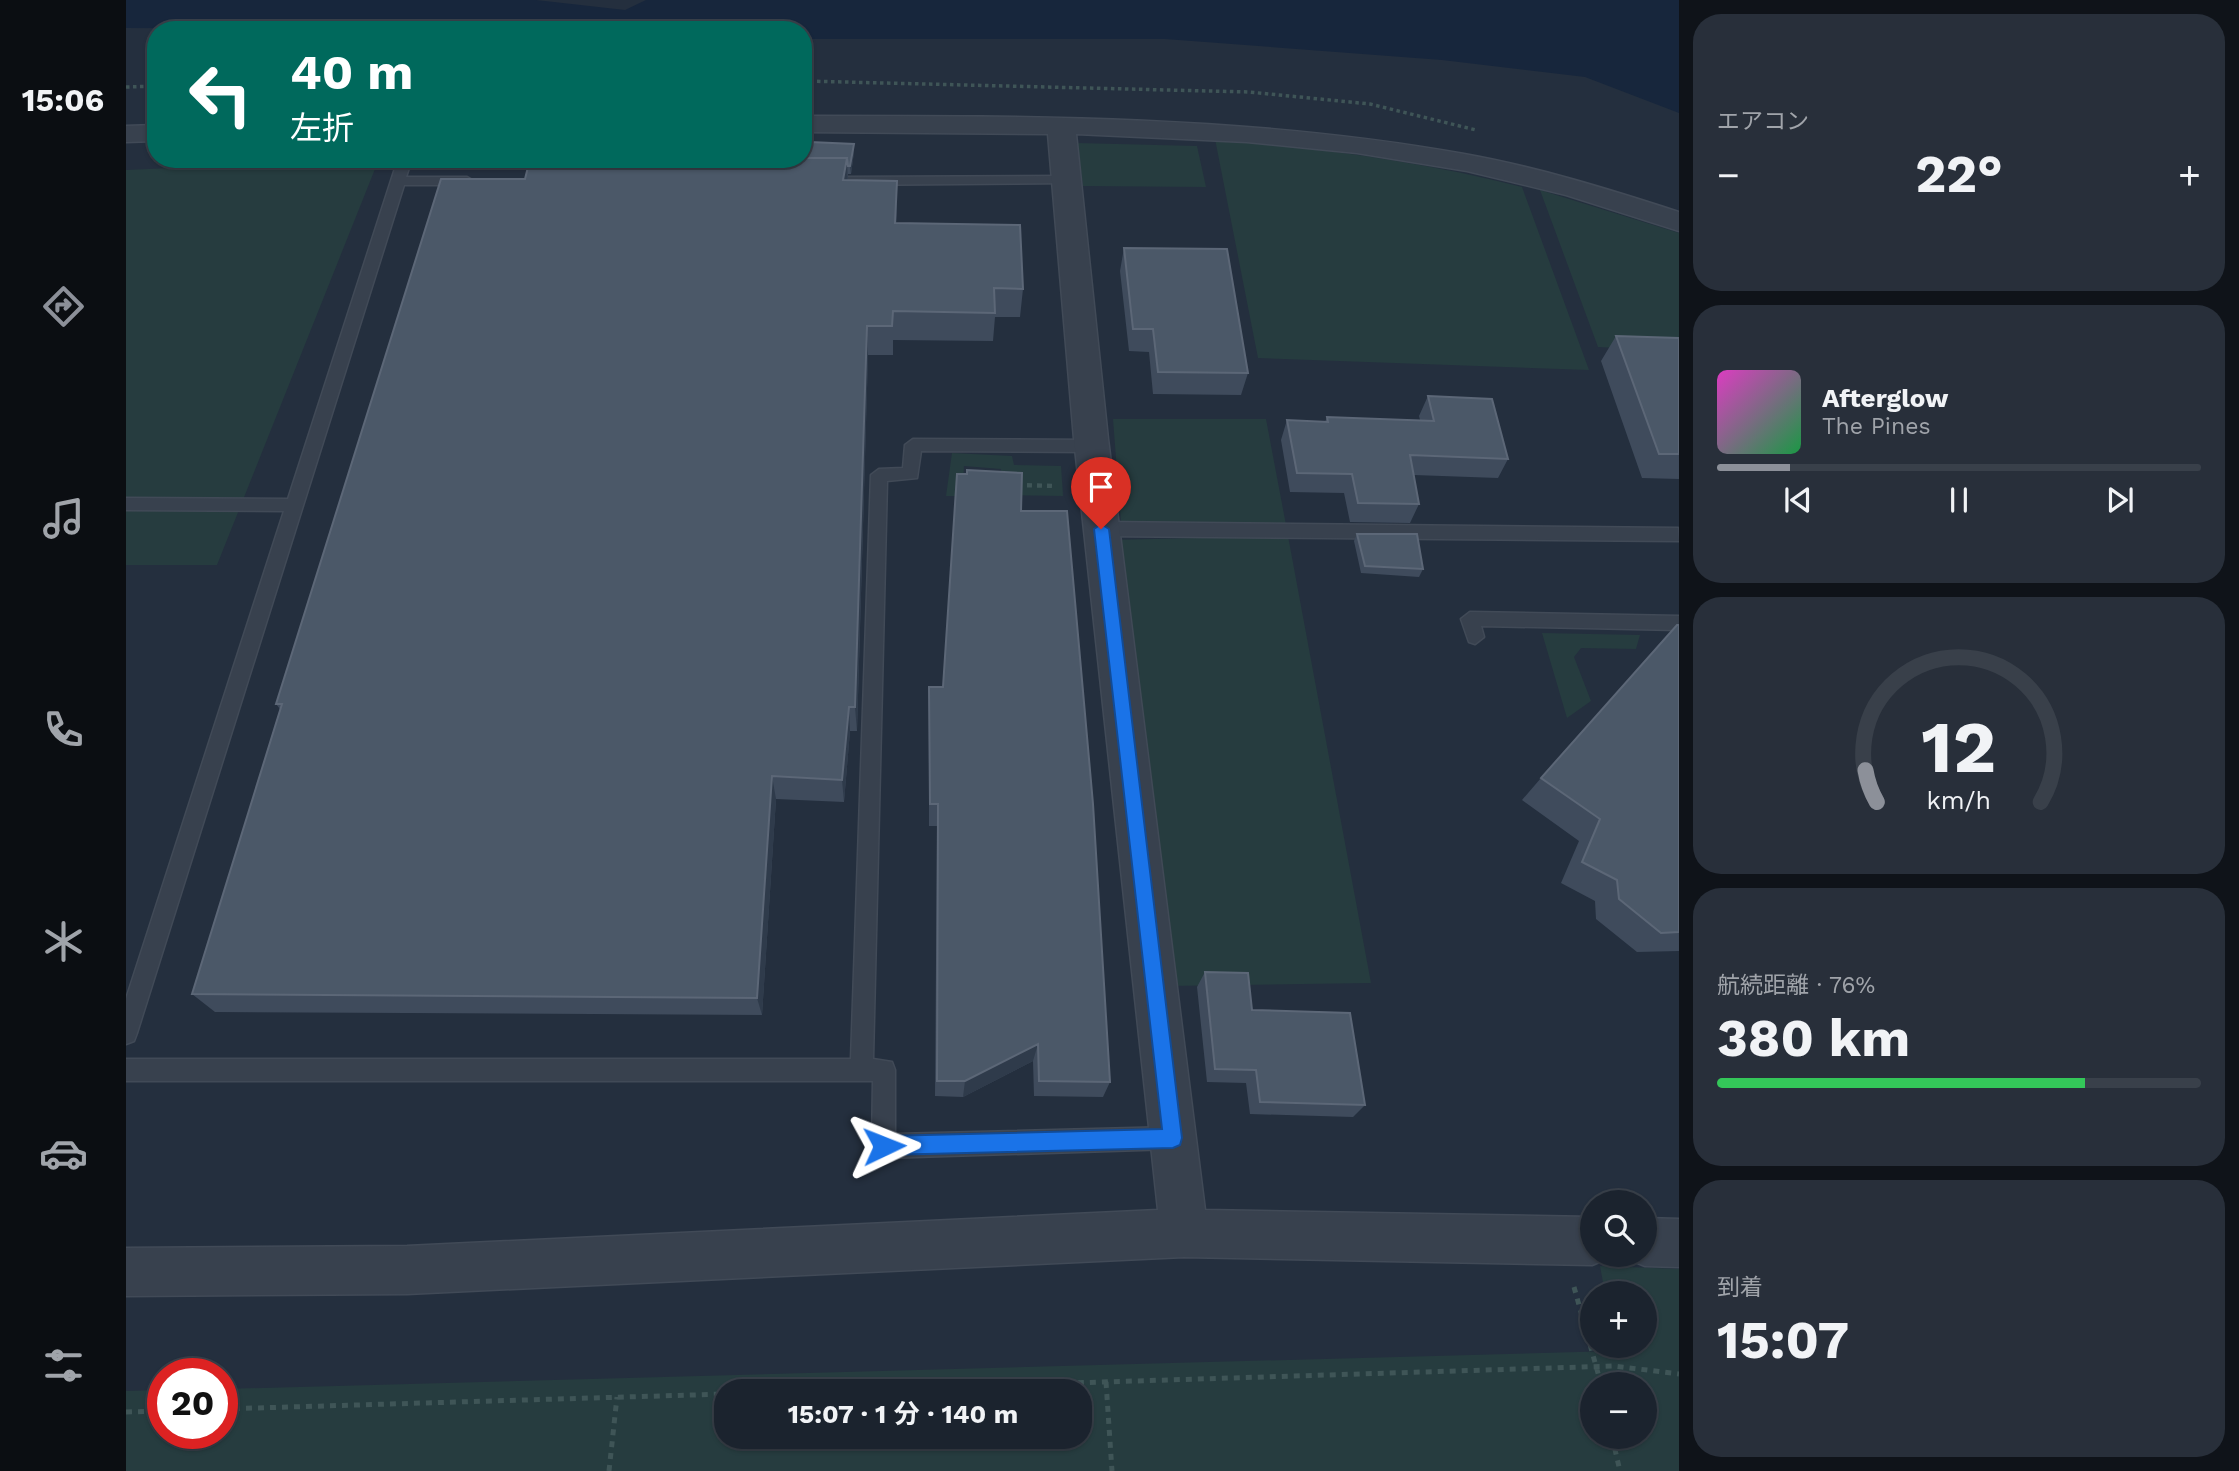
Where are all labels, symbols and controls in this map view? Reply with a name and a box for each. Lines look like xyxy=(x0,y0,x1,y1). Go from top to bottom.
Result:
text: 40 m xyxy=(290,43,413,101)
icon: left xyxy=(175,49,266,140)
text: 15:06 xyxy=(22,81,104,119)
text: エアコン xyxy=(1717,108,1809,135)
text: 左折 xyxy=(290,109,354,147)
text: 22° xyxy=(1915,144,2003,205)
text: − xyxy=(1717,153,1740,197)
text: + xyxy=(2178,153,2201,197)
icon: directions xyxy=(39,282,88,331)
text: Afterglow xyxy=(1822,383,1948,413)
text: The Pines xyxy=(1822,413,1931,440)
pin xyxy=(1071,457,1131,529)
icon: arrive xyxy=(1082,468,1120,506)
icon: previous xyxy=(1779,481,1817,519)
icon: pause xyxy=(1940,481,1978,519)
icon: next xyxy=(2101,481,2139,519)
icon: music xyxy=(39,494,88,543)
text: 12 xyxy=(1922,704,1996,790)
icon: phone xyxy=(39,705,88,754)
text: km/h xyxy=(1927,785,1991,814)
icon: climate xyxy=(39,917,88,966)
text: 航続距離 · 76% xyxy=(1717,972,1875,999)
text: 380 km xyxy=(1717,1008,1910,1069)
position arrow xyxy=(847,1109,921,1183)
icon: car xyxy=(39,1129,88,1178)
map controls xyxy=(1580,1190,1657,1449)
button: search xyxy=(1580,1190,1657,1267)
text: 到着 xyxy=(1717,1274,1763,1301)
button: + xyxy=(1580,1281,1657,1358)
text: 15:07 xyxy=(1717,1310,1849,1371)
icon: filters xyxy=(39,1341,88,1390)
speed limit sign: 20 xyxy=(147,1358,238,1449)
button: − xyxy=(1580,1372,1657,1449)
text: 15:07 · 1 分 · 140 m xyxy=(788,1399,1018,1429)

